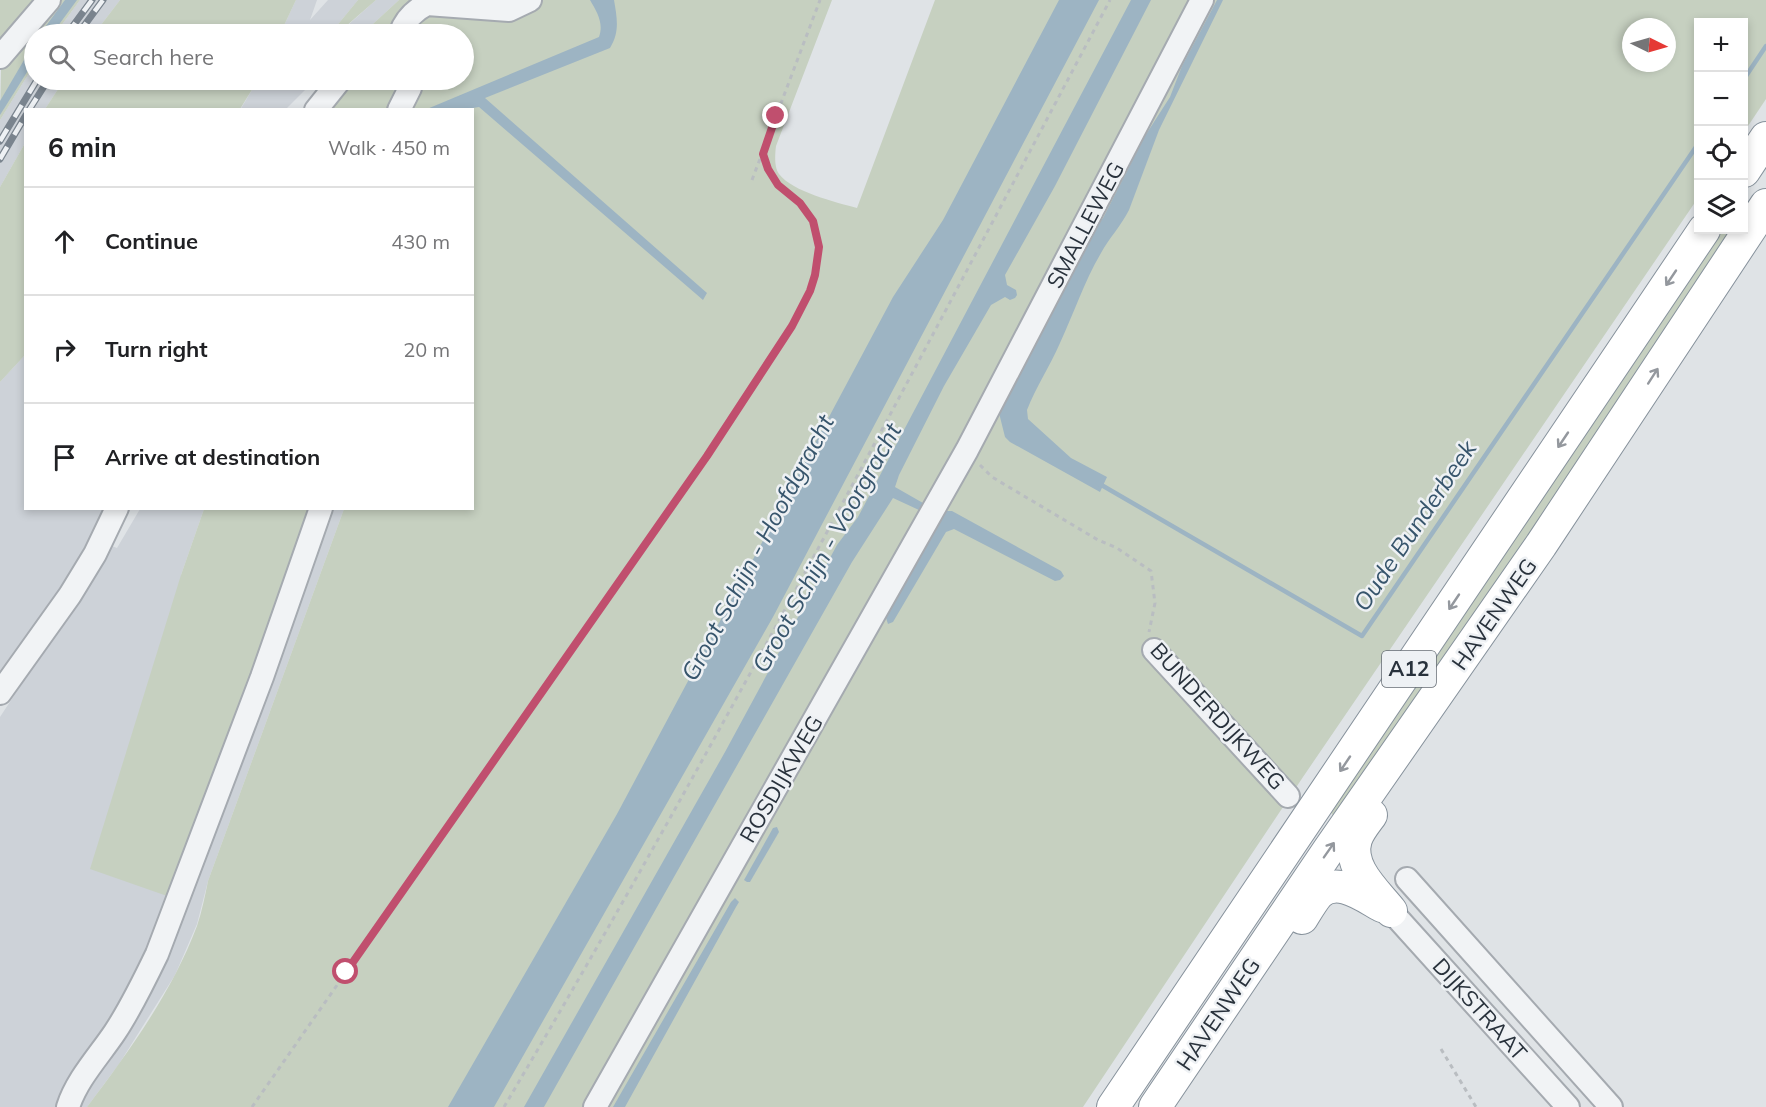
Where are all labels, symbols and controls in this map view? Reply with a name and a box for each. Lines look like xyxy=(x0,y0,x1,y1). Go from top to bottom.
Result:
north arrow xyxy=(1622,18,1676,72)
map controls xyxy=(1694,18,1748,234)
button: + xyxy=(1694,18,1748,72)
search box xyxy=(24,24,474,90)
icon: search xyxy=(45,41,78,74)
text: Search here xyxy=(93,43,214,71)
button: − xyxy=(1694,72,1748,126)
route end xyxy=(762,102,788,128)
button: locate xyxy=(1694,126,1748,180)
text: 6 min xyxy=(48,131,117,164)
text: Walk · 450 m xyxy=(328,135,450,160)
street label: SMALLEWEG xyxy=(1040,157,1130,293)
button: layers xyxy=(1694,180,1748,234)
icon: ahead xyxy=(48,225,81,258)
text: Continue xyxy=(105,227,198,255)
text: 430 m xyxy=(391,229,450,254)
one-way arrow xyxy=(1665,269,1677,286)
icon: right xyxy=(48,333,81,366)
text: Turn right xyxy=(105,335,208,363)
text: 20 m xyxy=(403,337,450,362)
one-way arrow xyxy=(1647,367,1660,384)
water label: Groot Schijn - Hoofdgracht xyxy=(674,409,840,686)
water label: Groot Schijn - Voorgracht xyxy=(745,417,907,677)
one-way arrow xyxy=(1556,431,1568,448)
water label: Oude Bunderbeek xyxy=(1346,434,1483,616)
icon: arrive xyxy=(48,441,81,474)
text: Arrive at destination xyxy=(105,443,320,471)
street label: HAVENWEG xyxy=(1445,553,1543,675)
one-way arrow xyxy=(1448,593,1460,610)
street label: BUNDERDIJKWEG xyxy=(1145,637,1291,795)
road number: A12 xyxy=(1382,651,1436,687)
street label: ROSDIJKWEG xyxy=(733,710,829,848)
one-way arrow xyxy=(1339,755,1351,771)
one-way arrow xyxy=(1323,842,1335,859)
street label: HAVENWEG xyxy=(1170,952,1266,1076)
street label: DIJKSTRAAT xyxy=(1427,952,1533,1066)
route start xyxy=(332,958,358,984)

